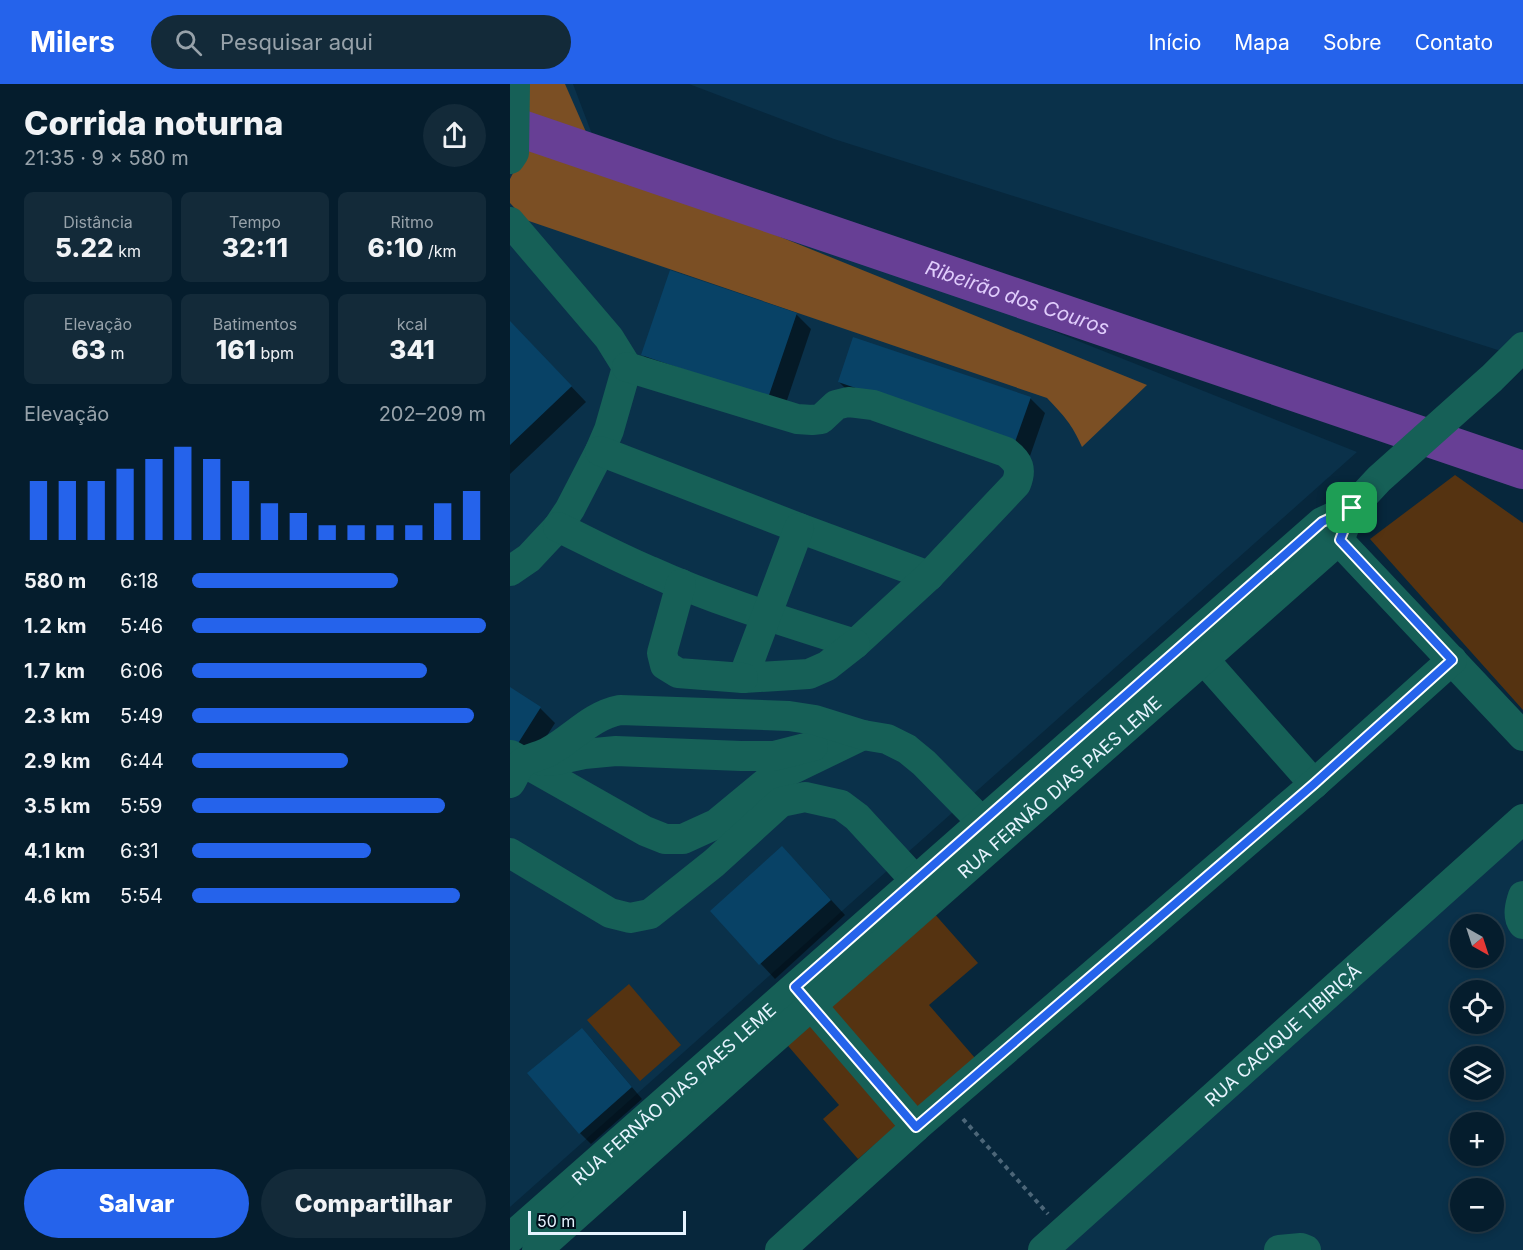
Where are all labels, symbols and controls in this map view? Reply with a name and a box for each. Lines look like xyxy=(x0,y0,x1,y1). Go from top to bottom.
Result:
search box xyxy=(151,15,571,69)
text: Milers xyxy=(30,25,115,59)
icon: search xyxy=(172,26,205,59)
text: Pesquisar aqui xyxy=(220,29,373,55)
text: Início xyxy=(1148,30,1201,55)
text: Mapa xyxy=(1234,30,1290,55)
text: Sobre xyxy=(1323,30,1382,55)
text: Contato xyxy=(1415,30,1493,55)
text: Corrida noturna xyxy=(24,103,283,143)
button: share xyxy=(423,104,486,167)
text: 21:35 · 9 × 580 m xyxy=(24,146,189,170)
text: Distância xyxy=(63,212,133,232)
text: Tempo xyxy=(229,212,281,232)
text: Ritmo xyxy=(390,212,434,232)
text: 5.22 xyxy=(55,232,114,263)
text: 32:11 xyxy=(222,232,288,263)
text: 6:10 xyxy=(368,232,423,263)
text: km xyxy=(114,241,141,261)
text: /km xyxy=(423,241,456,261)
water label: Ribeirão dos Couros xyxy=(922,255,1112,340)
text: Elevação xyxy=(64,314,132,334)
text: Batimentos xyxy=(213,314,297,334)
text: kcal xyxy=(397,314,427,334)
text: 63 xyxy=(72,334,106,365)
text: 161 xyxy=(216,334,256,365)
text: 341 xyxy=(389,334,435,365)
text: m xyxy=(106,343,124,363)
text: bpm xyxy=(256,343,294,363)
text: Elevação xyxy=(24,402,109,426)
text: 202–209 m xyxy=(379,402,486,426)
pin xyxy=(1326,482,1377,533)
icon: arrive xyxy=(1335,491,1368,524)
text: 580 m xyxy=(24,569,86,593)
text: 6:18 xyxy=(120,569,159,593)
text: 1.2 km xyxy=(24,614,87,638)
text: 5:46 xyxy=(120,614,163,638)
text: 1.7 km xyxy=(24,659,85,683)
text: 6:06 xyxy=(120,659,163,683)
street label: RUA FERNÃO DIAS PAES LEME xyxy=(953,692,1165,882)
text: 2.3 km xyxy=(24,704,90,728)
text: 5:49 xyxy=(120,704,163,728)
text: 2.9 km xyxy=(24,749,91,773)
text: 6:44 xyxy=(120,749,164,773)
text: 3.5 km xyxy=(24,794,90,818)
text: 5:59 xyxy=(120,794,162,818)
text: 4.1 km xyxy=(24,839,85,863)
text: 6:31 xyxy=(120,839,159,863)
text: 4.6 km xyxy=(24,884,91,908)
text: 5:54 xyxy=(120,884,163,908)
north arrow xyxy=(1450,914,1504,968)
map controls xyxy=(1450,914,1504,1232)
street label: RUA CACIQUE TIBIRIÇÁ xyxy=(1200,959,1365,1110)
button: locate xyxy=(1450,980,1504,1034)
street label: RUA FERNÃO DIAS PAES LEME xyxy=(567,998,780,1189)
button: layers xyxy=(1450,1046,1504,1100)
button: + xyxy=(1450,1112,1504,1166)
button: Salvar xyxy=(24,1169,249,1238)
button: Compartilhar xyxy=(261,1169,486,1238)
button: − xyxy=(1450,1178,1504,1232)
scale bar xyxy=(528,1208,686,1236)
text: 50 m xyxy=(537,1211,575,1231)

